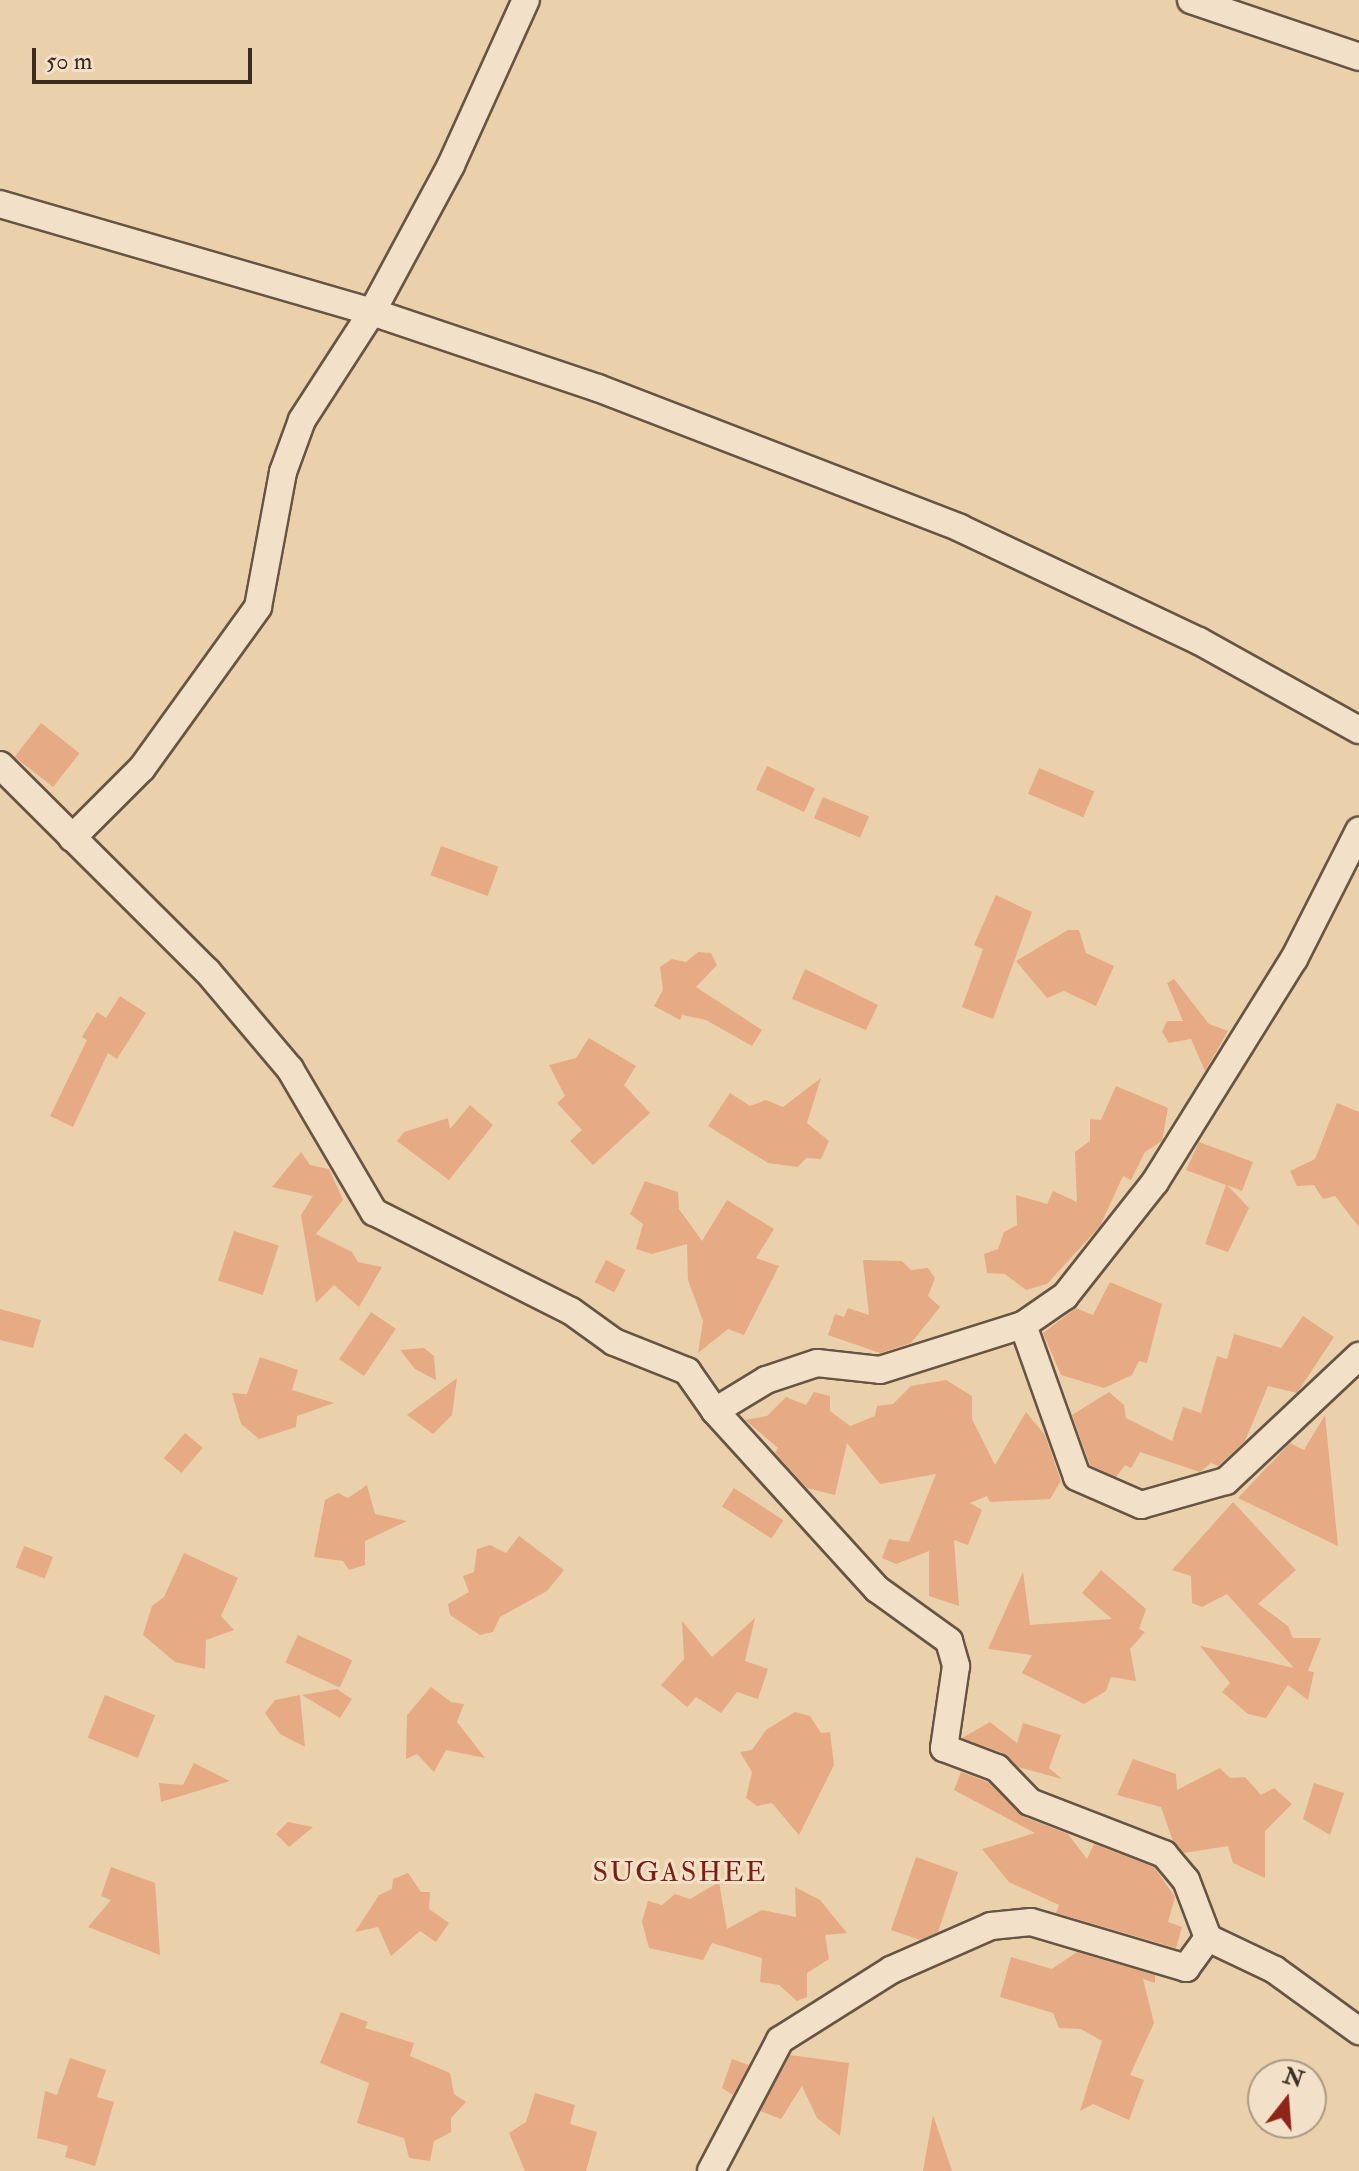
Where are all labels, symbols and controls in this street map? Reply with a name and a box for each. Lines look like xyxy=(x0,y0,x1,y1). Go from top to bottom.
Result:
scale bar xyxy=(36,32,256,82)
text: 50 m xyxy=(46,46,92,77)
district label: SUGASHEE xyxy=(592,1856,768,1890)
north arrow xyxy=(1247,2059,1327,2139)
text: N xyxy=(1280,2062,1307,2094)

